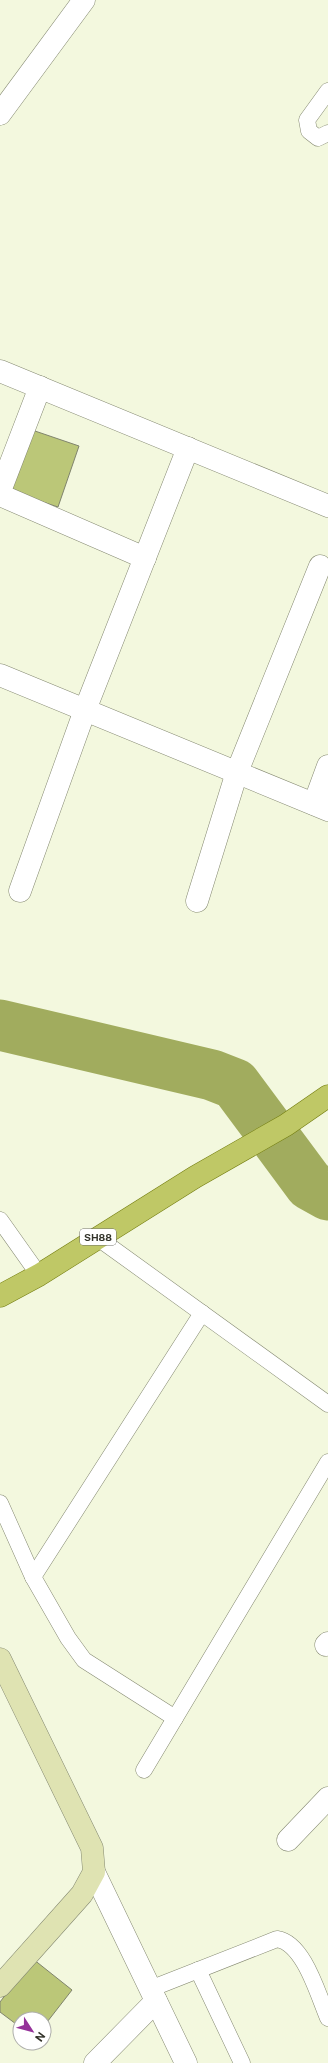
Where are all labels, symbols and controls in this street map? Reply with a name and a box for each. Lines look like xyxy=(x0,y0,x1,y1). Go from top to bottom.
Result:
road number: SH88 xyxy=(80,1229,116,1245)
north arrow xyxy=(12,2011,52,2051)
text: N xyxy=(33,2030,47,2044)

